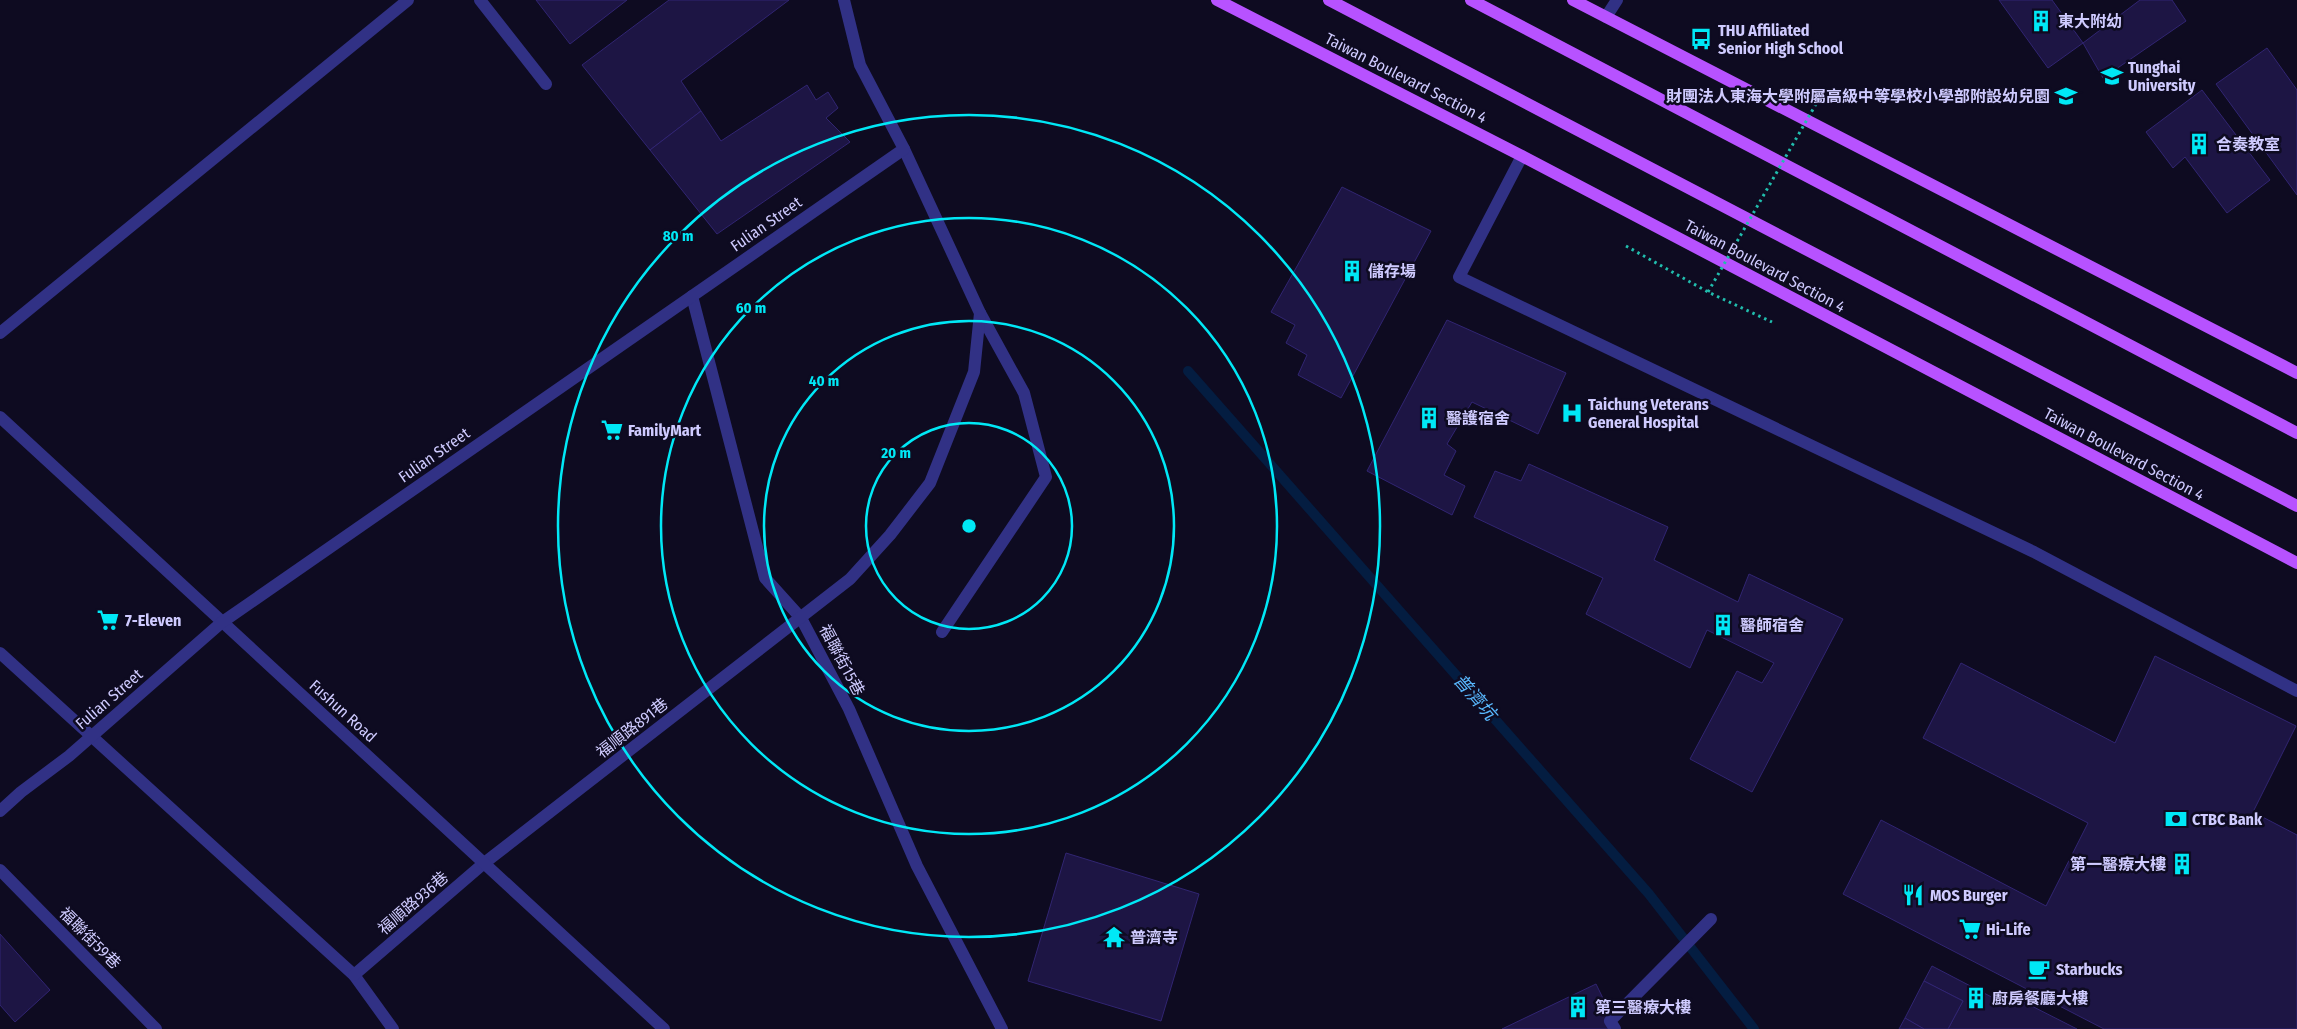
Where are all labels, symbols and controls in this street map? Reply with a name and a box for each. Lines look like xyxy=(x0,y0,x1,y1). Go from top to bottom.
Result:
building icon: 東大附幼 xyxy=(2028,8,2054,34)
place label: 東大附幼 xyxy=(2058,12,2122,31)
place label: THU Affiliated Senior High School xyxy=(1718,21,1844,58)
bus stop icon: THU Affiliated Senior High School xyxy=(1688,26,1714,52)
street label: Taiwan Boulevard Section 4 xyxy=(1322,29,1490,127)
place label: Tunghai University xyxy=(2128,58,2196,95)
school or university icon: Tunghai University xyxy=(2099,63,2125,89)
school or university icon: 財團法人東海大學附屬高級中等學校小學部附設幼兒園 xyxy=(2053,83,2079,109)
place label: 財團法人東海大學附屬高級中等學校小學部附設幼兒園 xyxy=(1666,87,2050,106)
building icon: 合奏教室 xyxy=(2186,131,2212,157)
place label: 合奏教室 xyxy=(2216,135,2280,154)
street label: Fulian Street xyxy=(727,192,806,255)
street label: Taiwan Boulevard Section 4 xyxy=(1682,216,1849,316)
text: 80 m xyxy=(663,227,693,245)
building icon: 儲存場 xyxy=(1339,258,1365,284)
place label: 儲存場 xyxy=(1368,262,1416,281)
text: 60 m xyxy=(736,299,766,317)
text: 40 m xyxy=(809,372,839,390)
place label: Taichung Veterans General Hospital xyxy=(1588,395,1709,432)
hospital icon: Taichung Veterans General Hospital xyxy=(1559,400,1585,426)
street label: Taiwan Boulevard Section 4 xyxy=(2041,404,2208,504)
building icon: 醫護宿舍 xyxy=(1416,405,1442,431)
place label: 醫護宿舍 xyxy=(1446,409,1510,428)
supermarket icon: FamilyMart xyxy=(599,417,625,443)
place label: FamilyMart xyxy=(628,421,702,440)
street label: Fulian Street xyxy=(395,423,474,486)
text: 20 m xyxy=(880,444,911,462)
centre of rings xyxy=(960,517,978,535)
supermarket icon: 7-Eleven xyxy=(95,607,121,633)
place label: 7-Eleven xyxy=(125,611,181,630)
building icon: 醫師宿舍 xyxy=(1710,612,1736,638)
place label: 醫師宿舍 xyxy=(1740,616,1804,635)
street label: 福聯街15巷 xyxy=(815,621,869,699)
street label: Fulian Street xyxy=(72,664,147,733)
water label: 普濟坑 xyxy=(1449,669,1503,727)
street label: Fushun Road xyxy=(306,676,380,746)
street label: 福順路891巷 xyxy=(592,694,672,762)
bank icon: CTBC Bank xyxy=(2163,806,2189,832)
place label: CTBC Bank xyxy=(2192,810,2263,829)
building icon: 第一醫療大樓 xyxy=(2169,851,2195,877)
place label: 第一醫療大樓 xyxy=(2070,855,2166,874)
street label: 福順路936巷 xyxy=(374,867,452,939)
restaurant icon: MOS Burger xyxy=(1900,882,1926,908)
place label: MOS Burger xyxy=(1930,886,2008,905)
street label: 福聯街59巷 xyxy=(55,903,125,973)
supermarket icon: Hi-Life xyxy=(1957,916,1983,942)
place label: Hi-Life xyxy=(1986,920,2031,939)
temple icon: 普濟寺 xyxy=(1101,924,1127,950)
place label: 普濟寺 xyxy=(1130,928,1178,947)
cafe icon: Starbucks xyxy=(2026,956,2052,982)
place label: Starbucks xyxy=(2056,960,2123,979)
building icon: 廚房餐廳大樓 xyxy=(1963,985,1989,1011)
place label: 廚房餐廳大樓 xyxy=(1992,989,2088,1008)
building icon: 第三醫療大樓 xyxy=(1565,994,1591,1020)
place label: 第三醫療大樓 xyxy=(1595,998,1691,1017)

